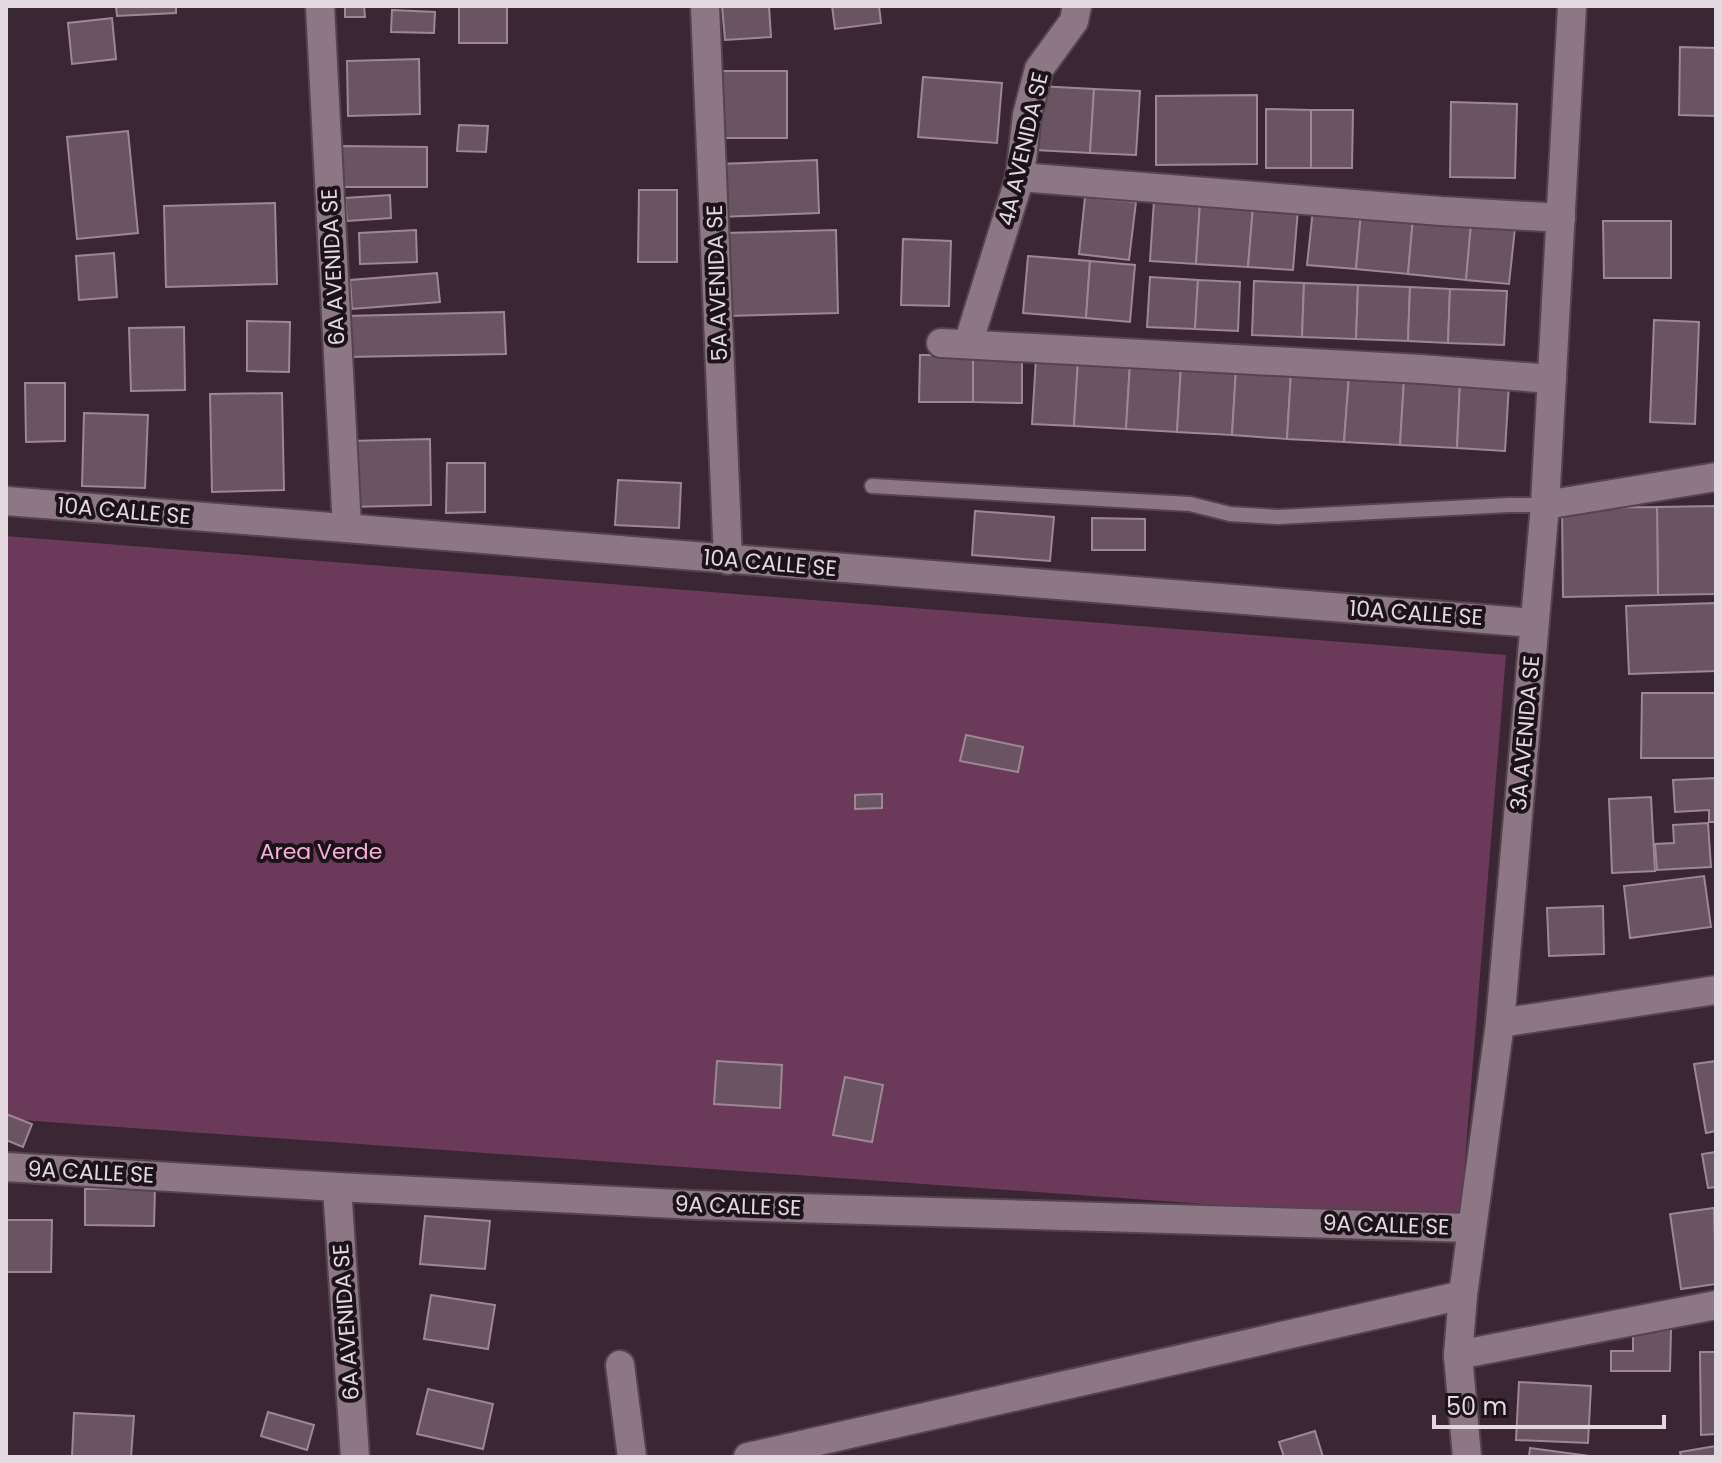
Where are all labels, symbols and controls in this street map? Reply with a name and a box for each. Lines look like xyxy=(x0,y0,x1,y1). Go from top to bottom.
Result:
street label: 4A AVENIDA SE xyxy=(990,69,1056,229)
street label: 6A AVENIDA SE xyxy=(313,188,353,346)
street label: 5A AVENIDA SE xyxy=(699,204,735,362)
street label: 10A CALLE SE xyxy=(56,490,192,532)
street label: 10A CALLE SE xyxy=(702,542,838,584)
street label: 10A CALLE SE xyxy=(1348,593,1484,633)
street label: 3A AVENIDA SE xyxy=(1503,654,1547,812)
park label: Area Verde xyxy=(260,836,382,867)
street label: 9A CALLE SE xyxy=(27,1153,155,1191)
street label: 9A CALLE SE xyxy=(674,1188,802,1224)
street label: 9A CALLE SE xyxy=(1322,1207,1450,1243)
street label: 6A AVENIDA SE xyxy=(325,1243,367,1401)
scale bar xyxy=(1434,1379,1664,1429)
text: 50 m xyxy=(1446,1390,1507,1423)

